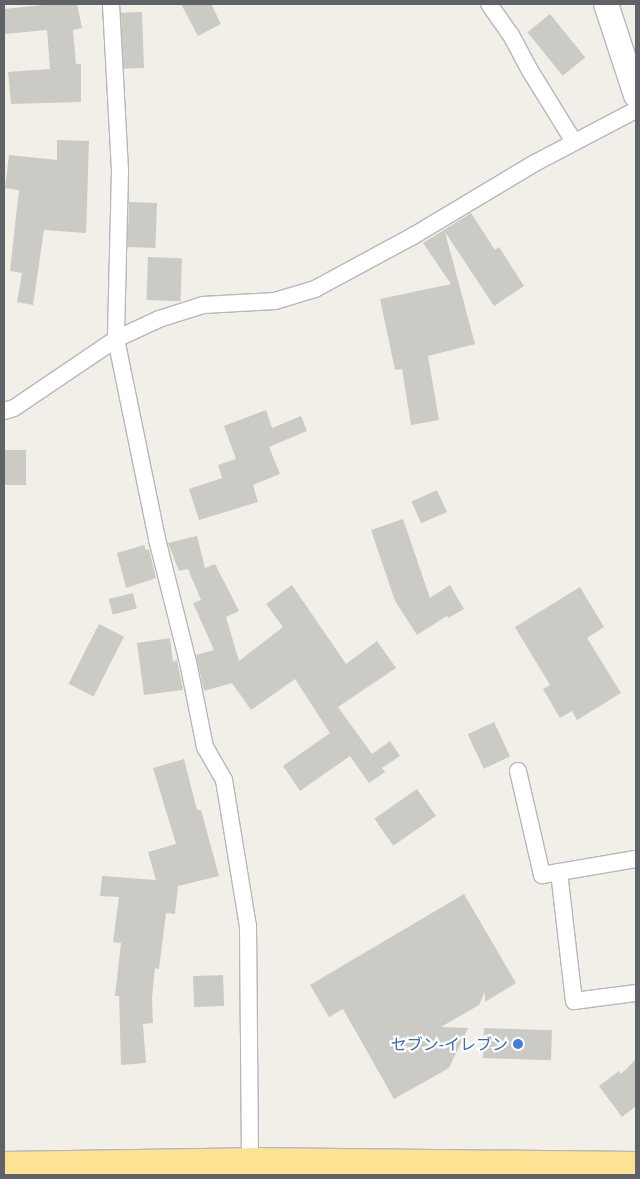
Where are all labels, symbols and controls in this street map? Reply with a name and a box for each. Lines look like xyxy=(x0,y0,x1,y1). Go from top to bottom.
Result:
place label: セブン-イレブン xyxy=(391,1034,508,1054)
marker: セブン-イレブン xyxy=(512,1038,524,1050)

